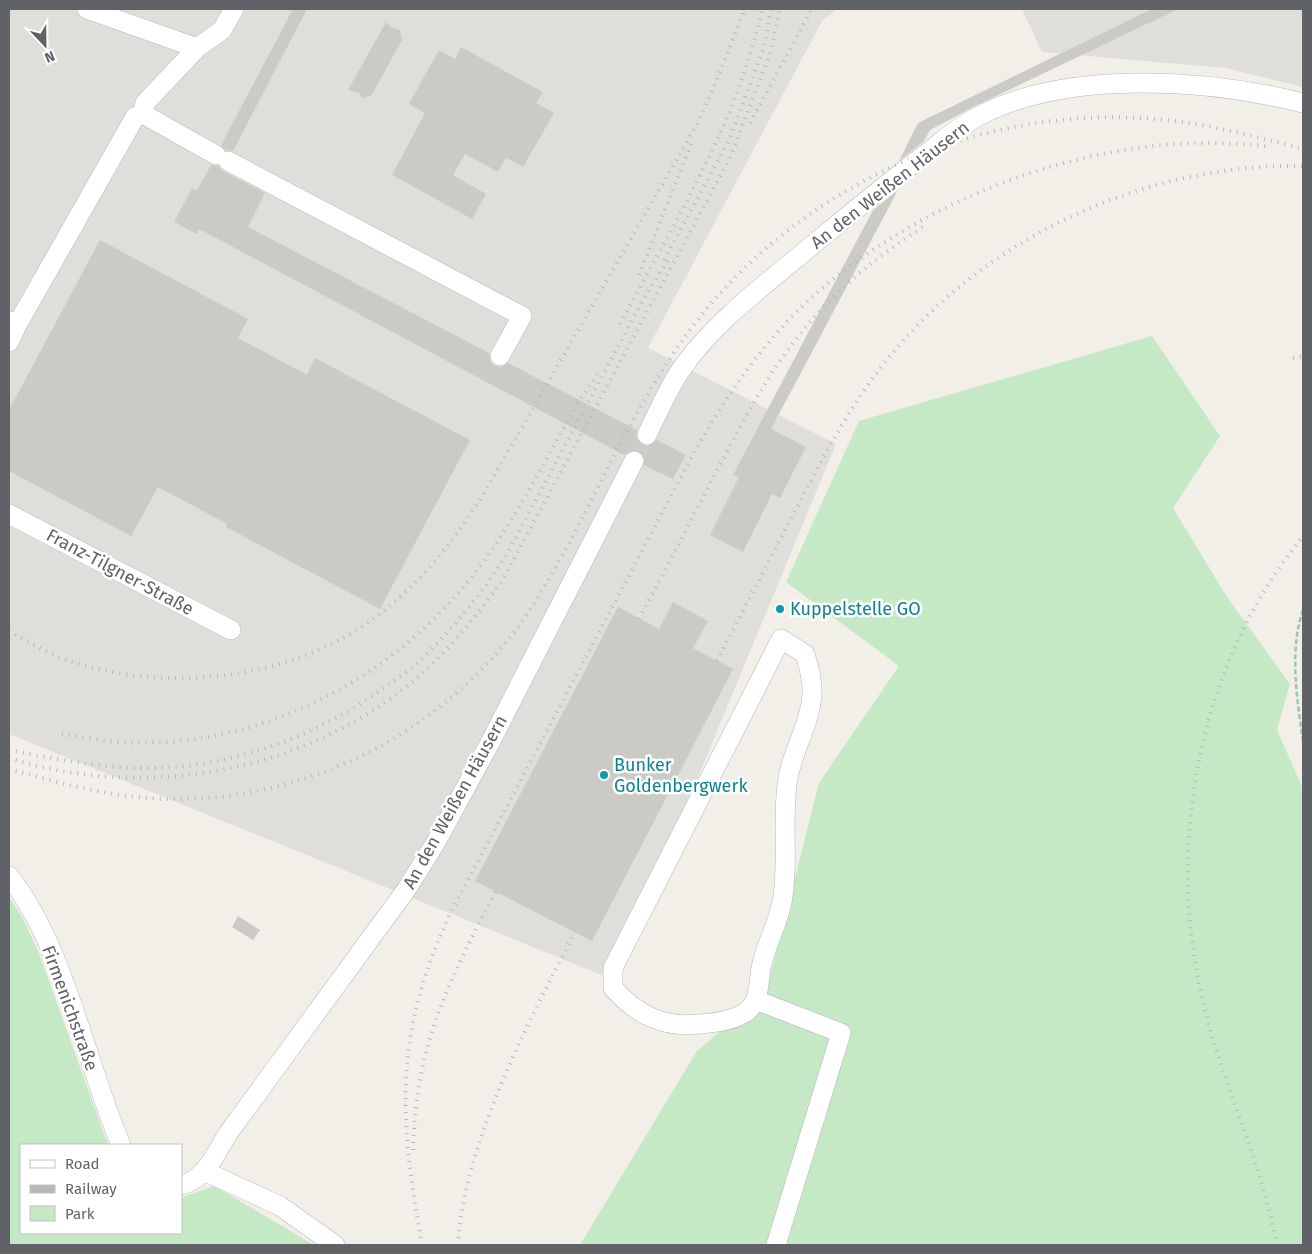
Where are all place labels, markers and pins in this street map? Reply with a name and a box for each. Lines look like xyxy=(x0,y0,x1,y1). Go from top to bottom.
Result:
place label: Kuppelstelle GO xyxy=(790,598,921,620)
marker: Kuppelstelle GO xyxy=(774,603,786,615)
place label: Bunker Goldenbergwerk xyxy=(614,754,748,797)
marker: Bunker Goldenbergwerk xyxy=(598,769,610,781)

